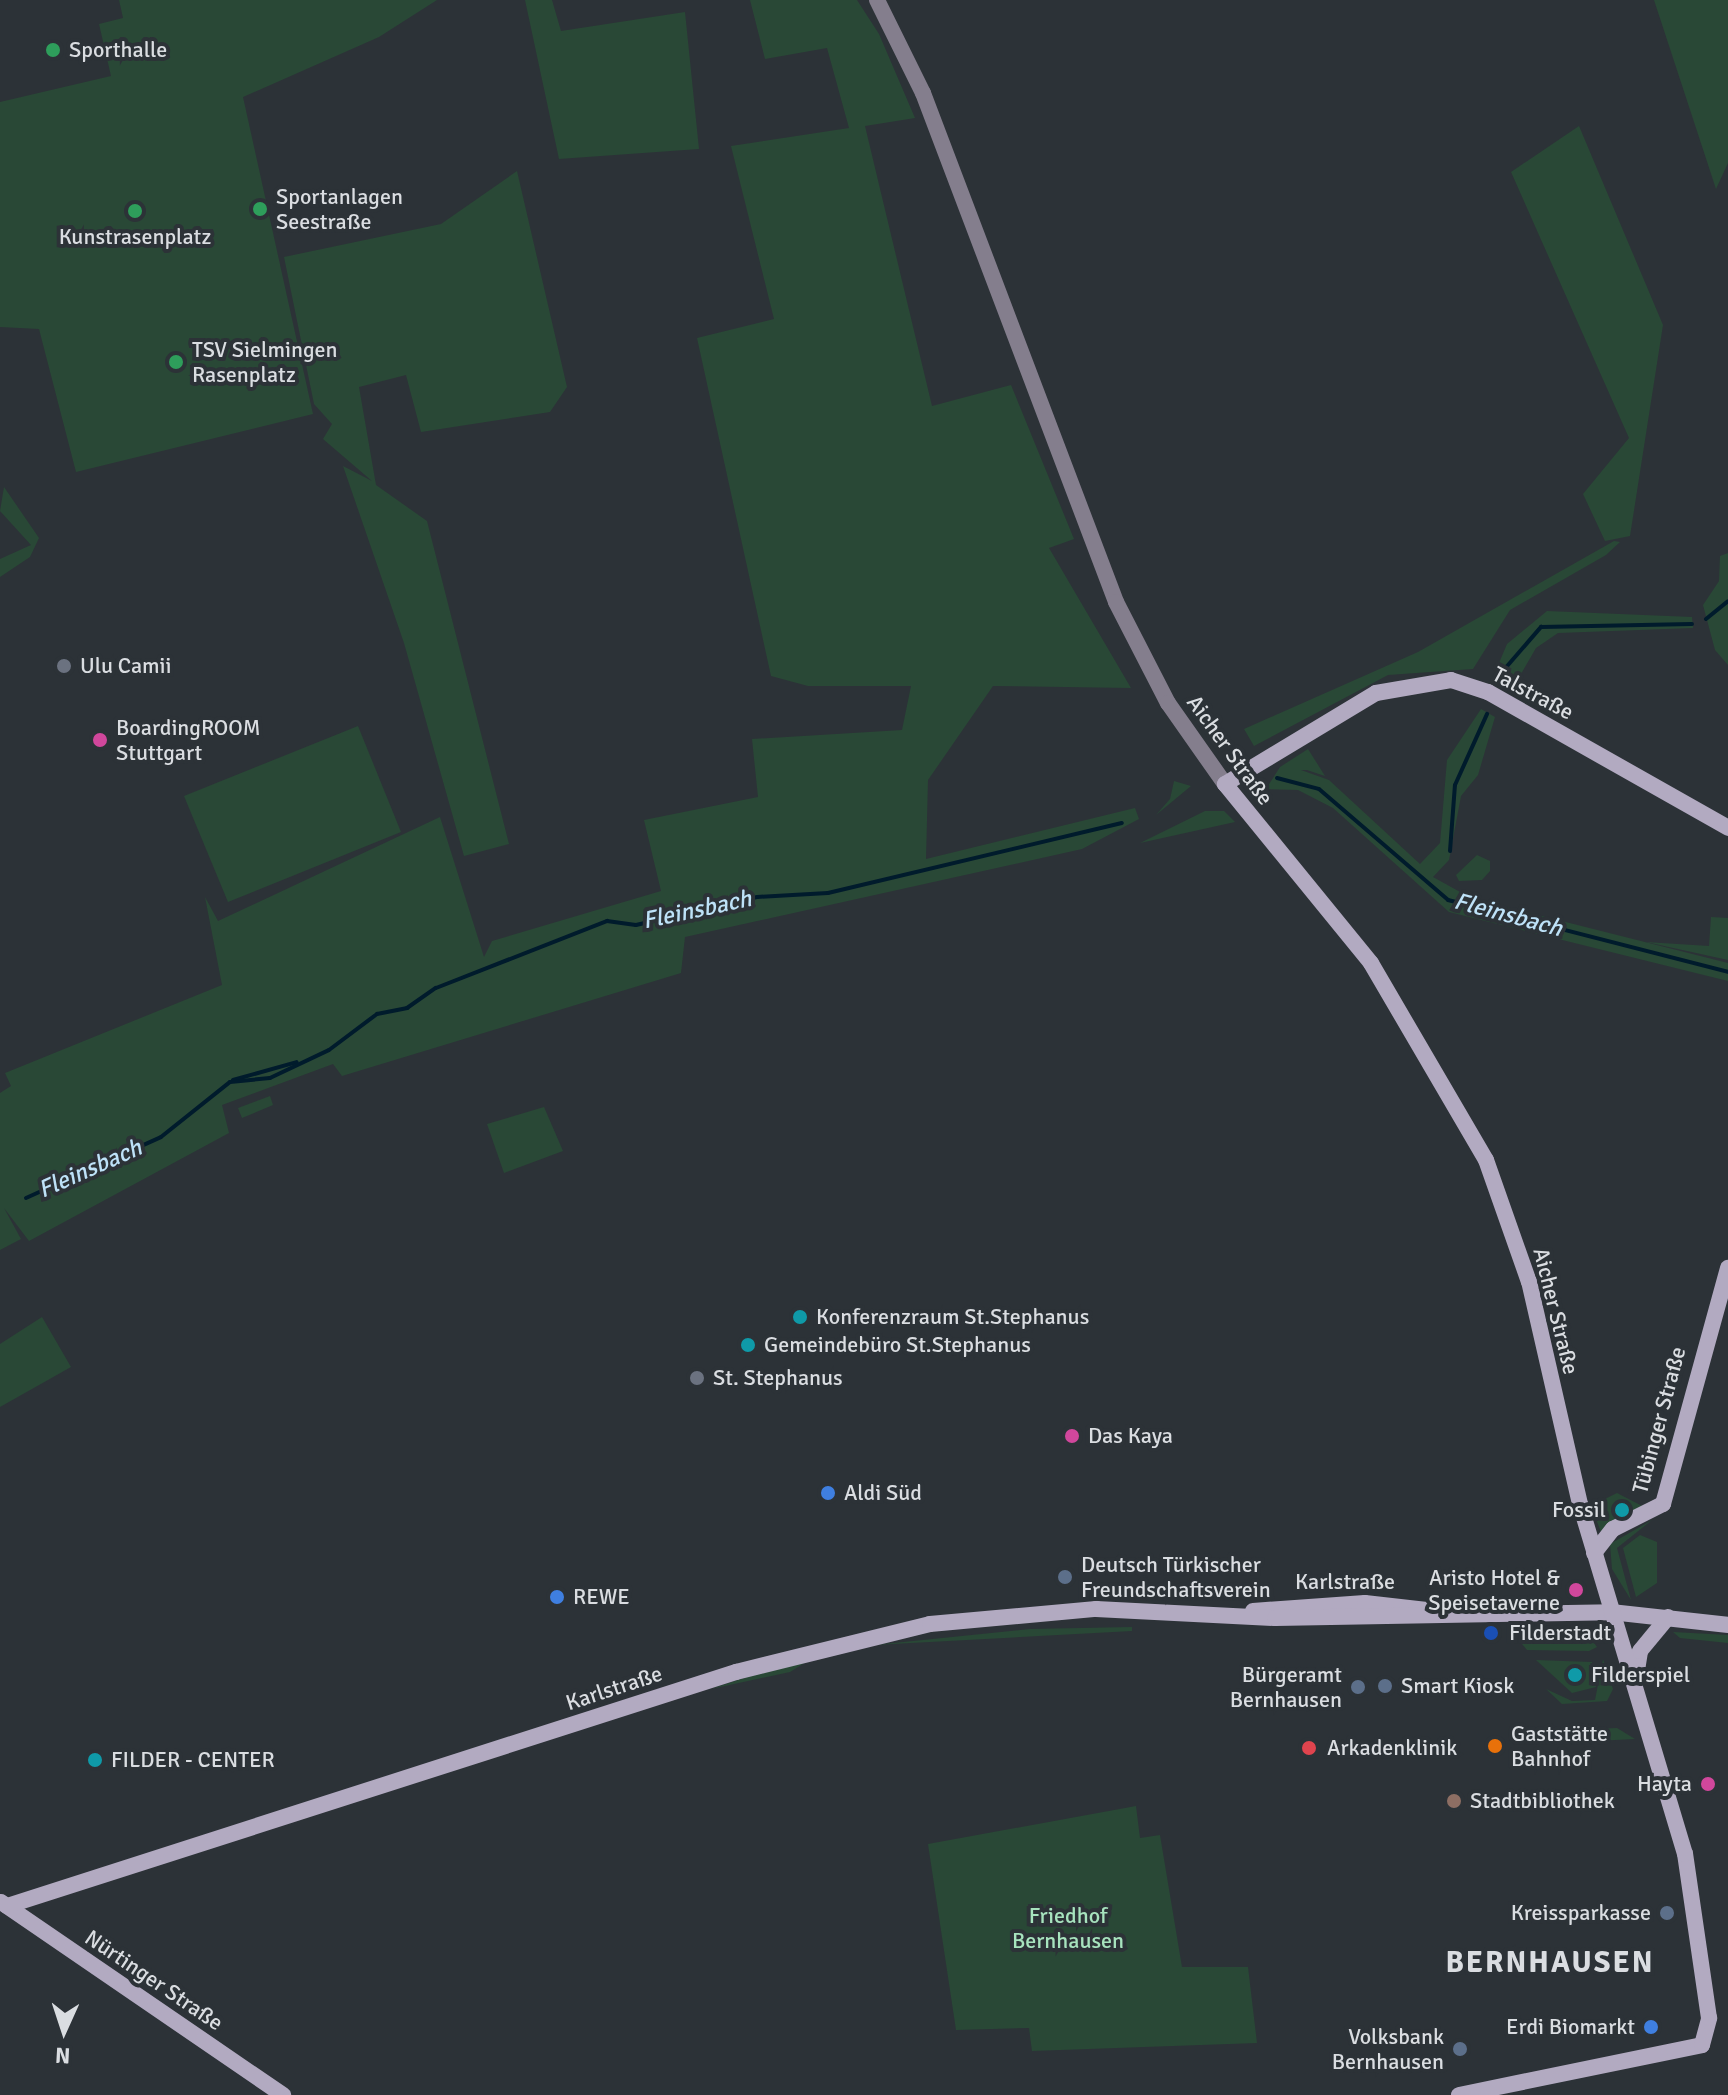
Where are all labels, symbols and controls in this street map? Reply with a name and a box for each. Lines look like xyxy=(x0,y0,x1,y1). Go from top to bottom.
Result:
place label: Sporthalle xyxy=(69,37,167,63)
marker: Sporthalle xyxy=(44,41,62,59)
place label: Sportanlagen Seestraße xyxy=(276,183,403,234)
marker: Sportanlagen Seestraße xyxy=(251,200,269,218)
marker: Kunstrasenplatz xyxy=(126,202,144,220)
place label: Kunstrasenplatz xyxy=(59,224,211,250)
place label: TSV Sielmingen Rasenplatz xyxy=(192,336,338,388)
marker: TSV Sielmingen Rasenplatz xyxy=(167,353,185,371)
place label: Ulu Camii xyxy=(80,653,172,679)
marker: Ulu Camii xyxy=(55,657,73,675)
street label: Talstraße xyxy=(1488,661,1578,725)
street label: Aicher Straße xyxy=(1181,690,1279,810)
place label: BoardingROOM Stuttgart xyxy=(116,714,261,766)
marker: BoardingROOM Stuttgart xyxy=(91,731,109,749)
water label: Fleinsbach xyxy=(640,884,754,936)
water label: Fleinsbach xyxy=(1451,887,1565,943)
water label: Fleinsbach xyxy=(34,1133,146,1205)
street label: Aicher Straße xyxy=(1528,1245,1584,1377)
place label: Konferenzraum St.Stephanus xyxy=(816,1304,1089,1330)
marker: Konferenzraum St.Stephanus xyxy=(791,1308,809,1326)
place label: Gemeindebüro St.Stephanus xyxy=(764,1332,1031,1358)
marker: Gemeindebüro St.Stephanus xyxy=(739,1336,757,1354)
street label: Tübinger Straße xyxy=(1627,1344,1691,1496)
place label: St. Stephanus xyxy=(713,1365,843,1391)
marker: St. Stephanus xyxy=(688,1369,706,1387)
place label: Das Kaya xyxy=(1088,1423,1173,1449)
marker: Das Kaya xyxy=(1063,1427,1081,1445)
place label: Aldi Süd xyxy=(844,1480,922,1506)
marker: Aldi Süd xyxy=(819,1484,837,1502)
place label: Fossil xyxy=(1552,1497,1606,1523)
marker: Fossil xyxy=(1613,1501,1631,1519)
place label: Deutsch Türkischer Freundschaftsverein xyxy=(1081,1551,1271,1602)
place label: Aristo Hotel & Speisetaverne xyxy=(1428,1564,1560,1616)
marker: Deutsch Türkischer Freundschaftsverein xyxy=(1056,1568,1074,1586)
street label: Karlstraße xyxy=(1295,1569,1395,1595)
marker: Aristo Hotel & Speisetaverne xyxy=(1567,1581,1585,1599)
place label: REWE xyxy=(573,1584,630,1610)
marker: REWE xyxy=(548,1588,566,1606)
place label: Filderstadt xyxy=(1509,1620,1611,1646)
marker: Filderstadt xyxy=(1480,1622,1502,1644)
street label: Karlstraße xyxy=(562,1660,666,1716)
place label: Bürgeramt Bernhausen xyxy=(1230,1661,1342,1712)
place label: Filderspiel xyxy=(1591,1662,1690,1688)
marker: Filderspiel xyxy=(1566,1666,1584,1684)
place label: Smart Kiosk xyxy=(1401,1673,1514,1699)
marker: Smart Kiosk xyxy=(1376,1677,1394,1695)
marker: Bürgeramt Bernhausen xyxy=(1349,1678,1367,1696)
place label: Gaststätte Bahnhof xyxy=(1511,1720,1608,1772)
place label: Arkadenklinik xyxy=(1327,1735,1457,1761)
marker: Arkadenklinik xyxy=(1298,1737,1320,1759)
marker: Gaststätte Bahnhof xyxy=(1486,1737,1504,1755)
place label: FILDER - CENTER xyxy=(111,1747,275,1773)
marker: FILDER - CENTER xyxy=(86,1751,104,1769)
place label: Hayta xyxy=(1637,1771,1692,1797)
marker: Hayta xyxy=(1699,1775,1717,1793)
place label: Stadtbibliothek xyxy=(1470,1788,1615,1814)
marker: Stadtbibliothek xyxy=(1445,1792,1463,1810)
place label: Kreissparkasse xyxy=(1511,1900,1651,1926)
park label: Friedhof Bernhausen xyxy=(1012,1902,1124,1954)
marker: Kreissparkasse xyxy=(1658,1904,1676,1922)
street label: Nürtinger Straße xyxy=(80,1924,228,2036)
district label: BERNHAUSEN xyxy=(1445,1945,1655,1981)
north arrow xyxy=(24,1991,104,2071)
place label: Erdi Biomarkt xyxy=(1506,2014,1635,2040)
marker: Erdi Biomarkt xyxy=(1642,2018,1660,2036)
place label: Volksbank Bernhausen xyxy=(1332,2023,1444,2074)
marker: Volksbank Bernhausen xyxy=(1451,2040,1469,2058)
text: N xyxy=(54,2042,71,2069)

